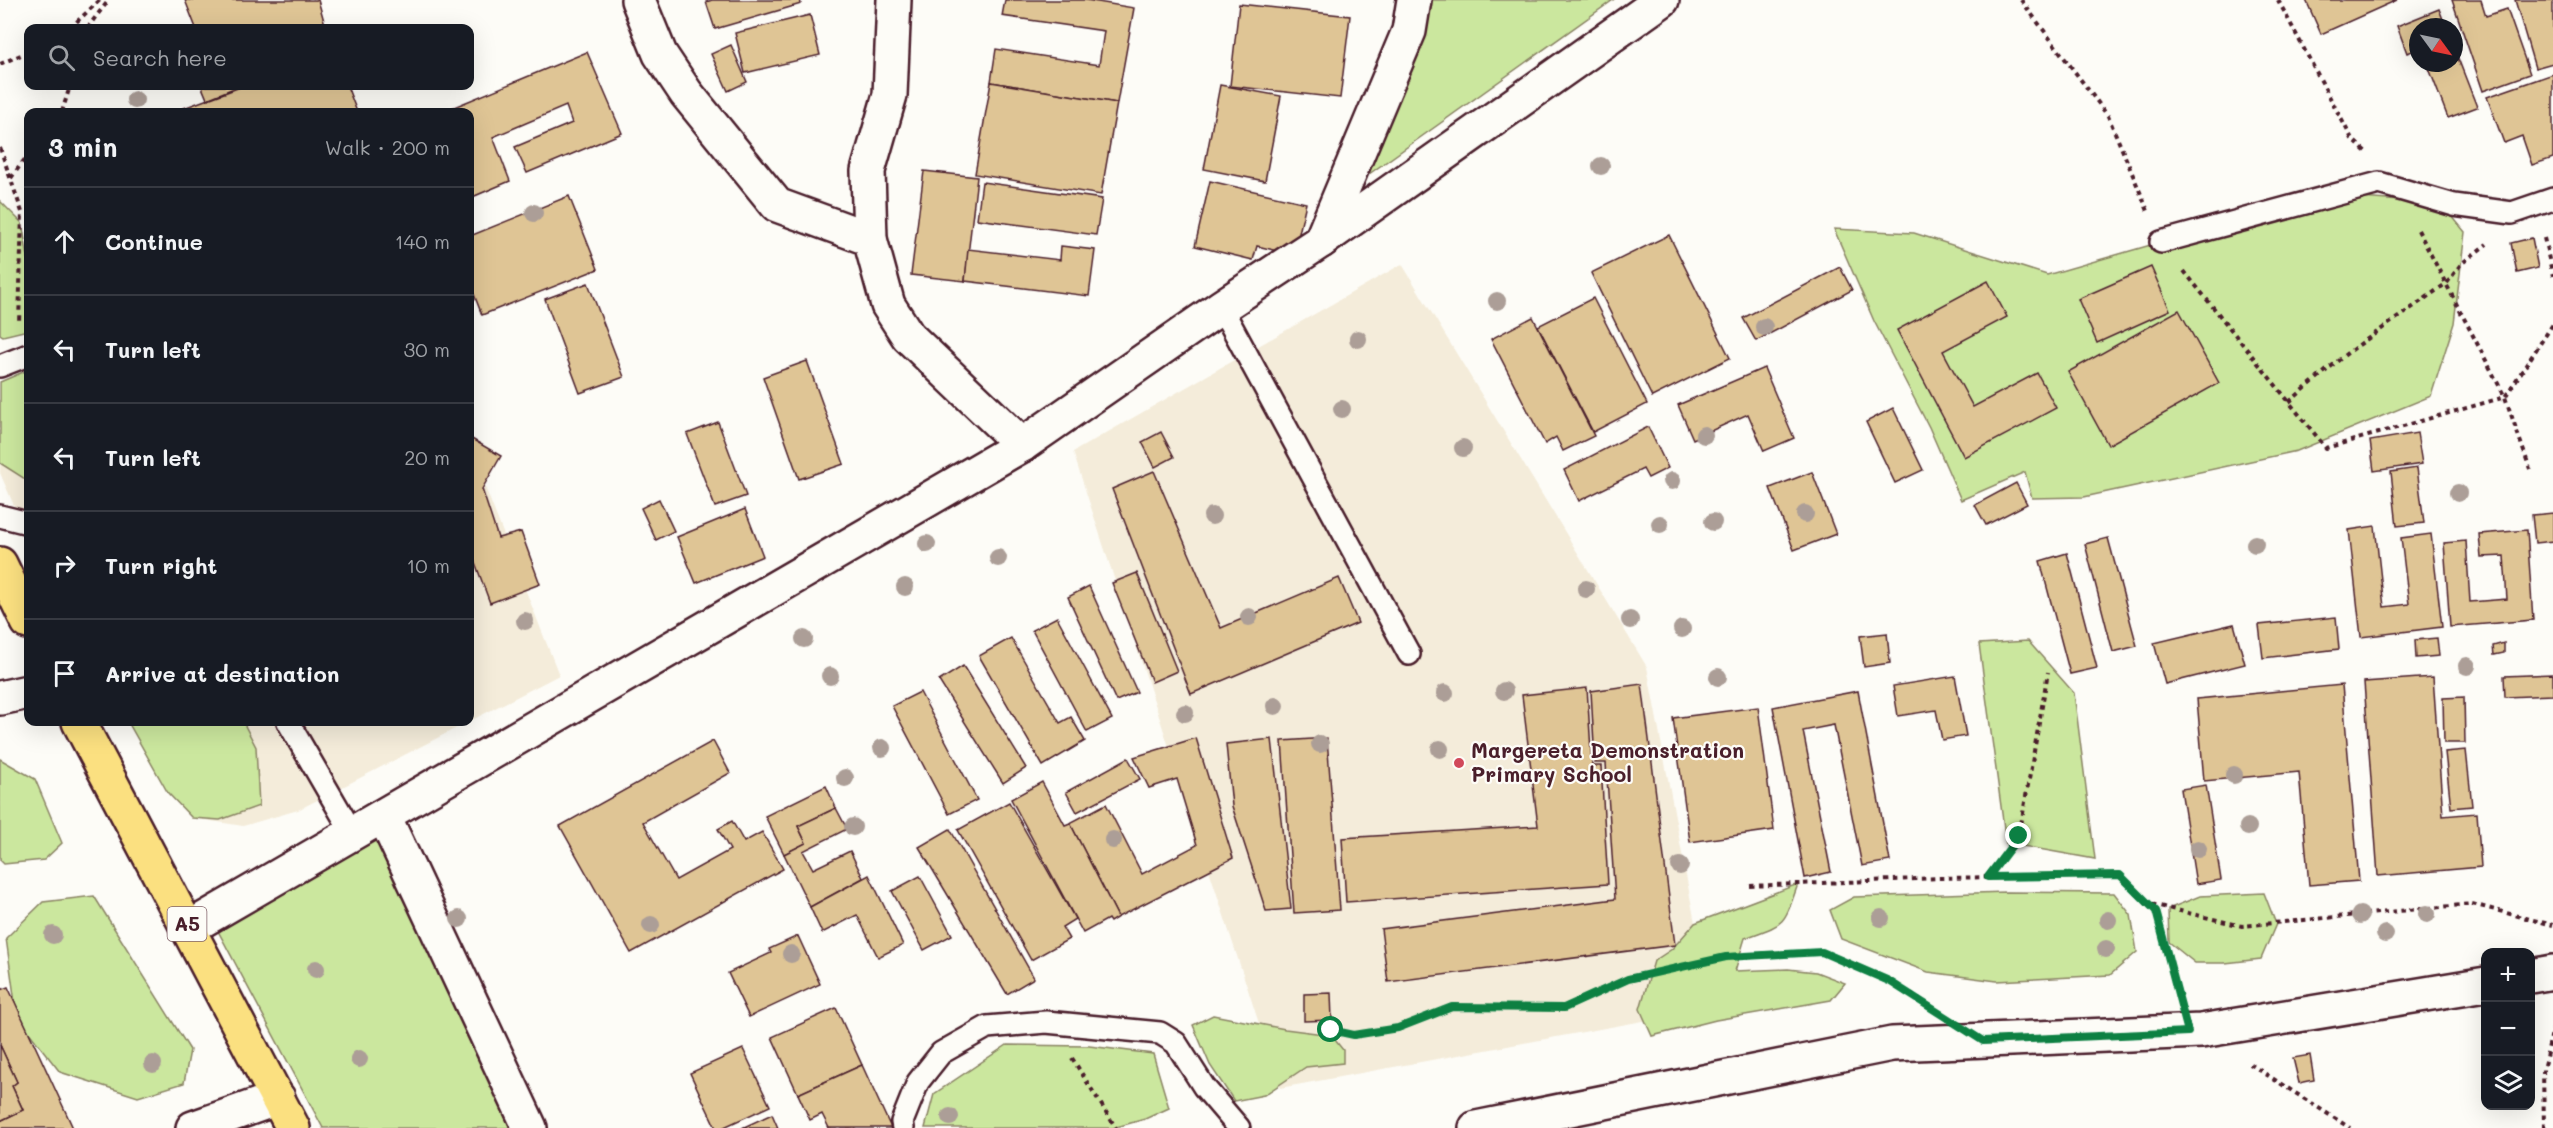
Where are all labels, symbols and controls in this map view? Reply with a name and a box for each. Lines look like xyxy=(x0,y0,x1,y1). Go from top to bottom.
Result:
north arrow xyxy=(2409,18,2463,72)
search box xyxy=(24,24,474,90)
icon: search xyxy=(45,41,78,74)
text: Search here xyxy=(93,43,227,72)
text: 3 min xyxy=(48,130,117,164)
text: Walk · 200 m xyxy=(325,134,450,160)
icon: ahead xyxy=(48,225,81,258)
text: Continue xyxy=(105,227,203,256)
text: 140 m xyxy=(395,228,450,254)
icon: left xyxy=(48,333,81,366)
text: Turn left xyxy=(105,335,201,364)
text: 30 m xyxy=(404,336,450,362)
icon: left xyxy=(48,441,81,474)
text: Turn left xyxy=(105,443,201,472)
text: 20 m xyxy=(404,444,450,470)
icon: right xyxy=(48,549,81,582)
text: Turn right xyxy=(105,551,217,580)
text: 10 m xyxy=(406,552,450,578)
icon: arrive xyxy=(48,657,81,690)
text: Arrive at destination xyxy=(105,659,340,688)
place label: Margereta Demonstration Primary School xyxy=(1471,736,1744,788)
marker: Margereta Demonstration Primary School xyxy=(1452,756,1466,770)
route end xyxy=(2005,822,2031,848)
road number: A5 xyxy=(168,907,207,941)
map controls xyxy=(2481,948,2535,1110)
button: + xyxy=(2481,948,2535,1002)
button: − xyxy=(2481,1002,2535,1056)
route start xyxy=(1317,1016,1343,1042)
button: layers xyxy=(2481,1056,2535,1110)

